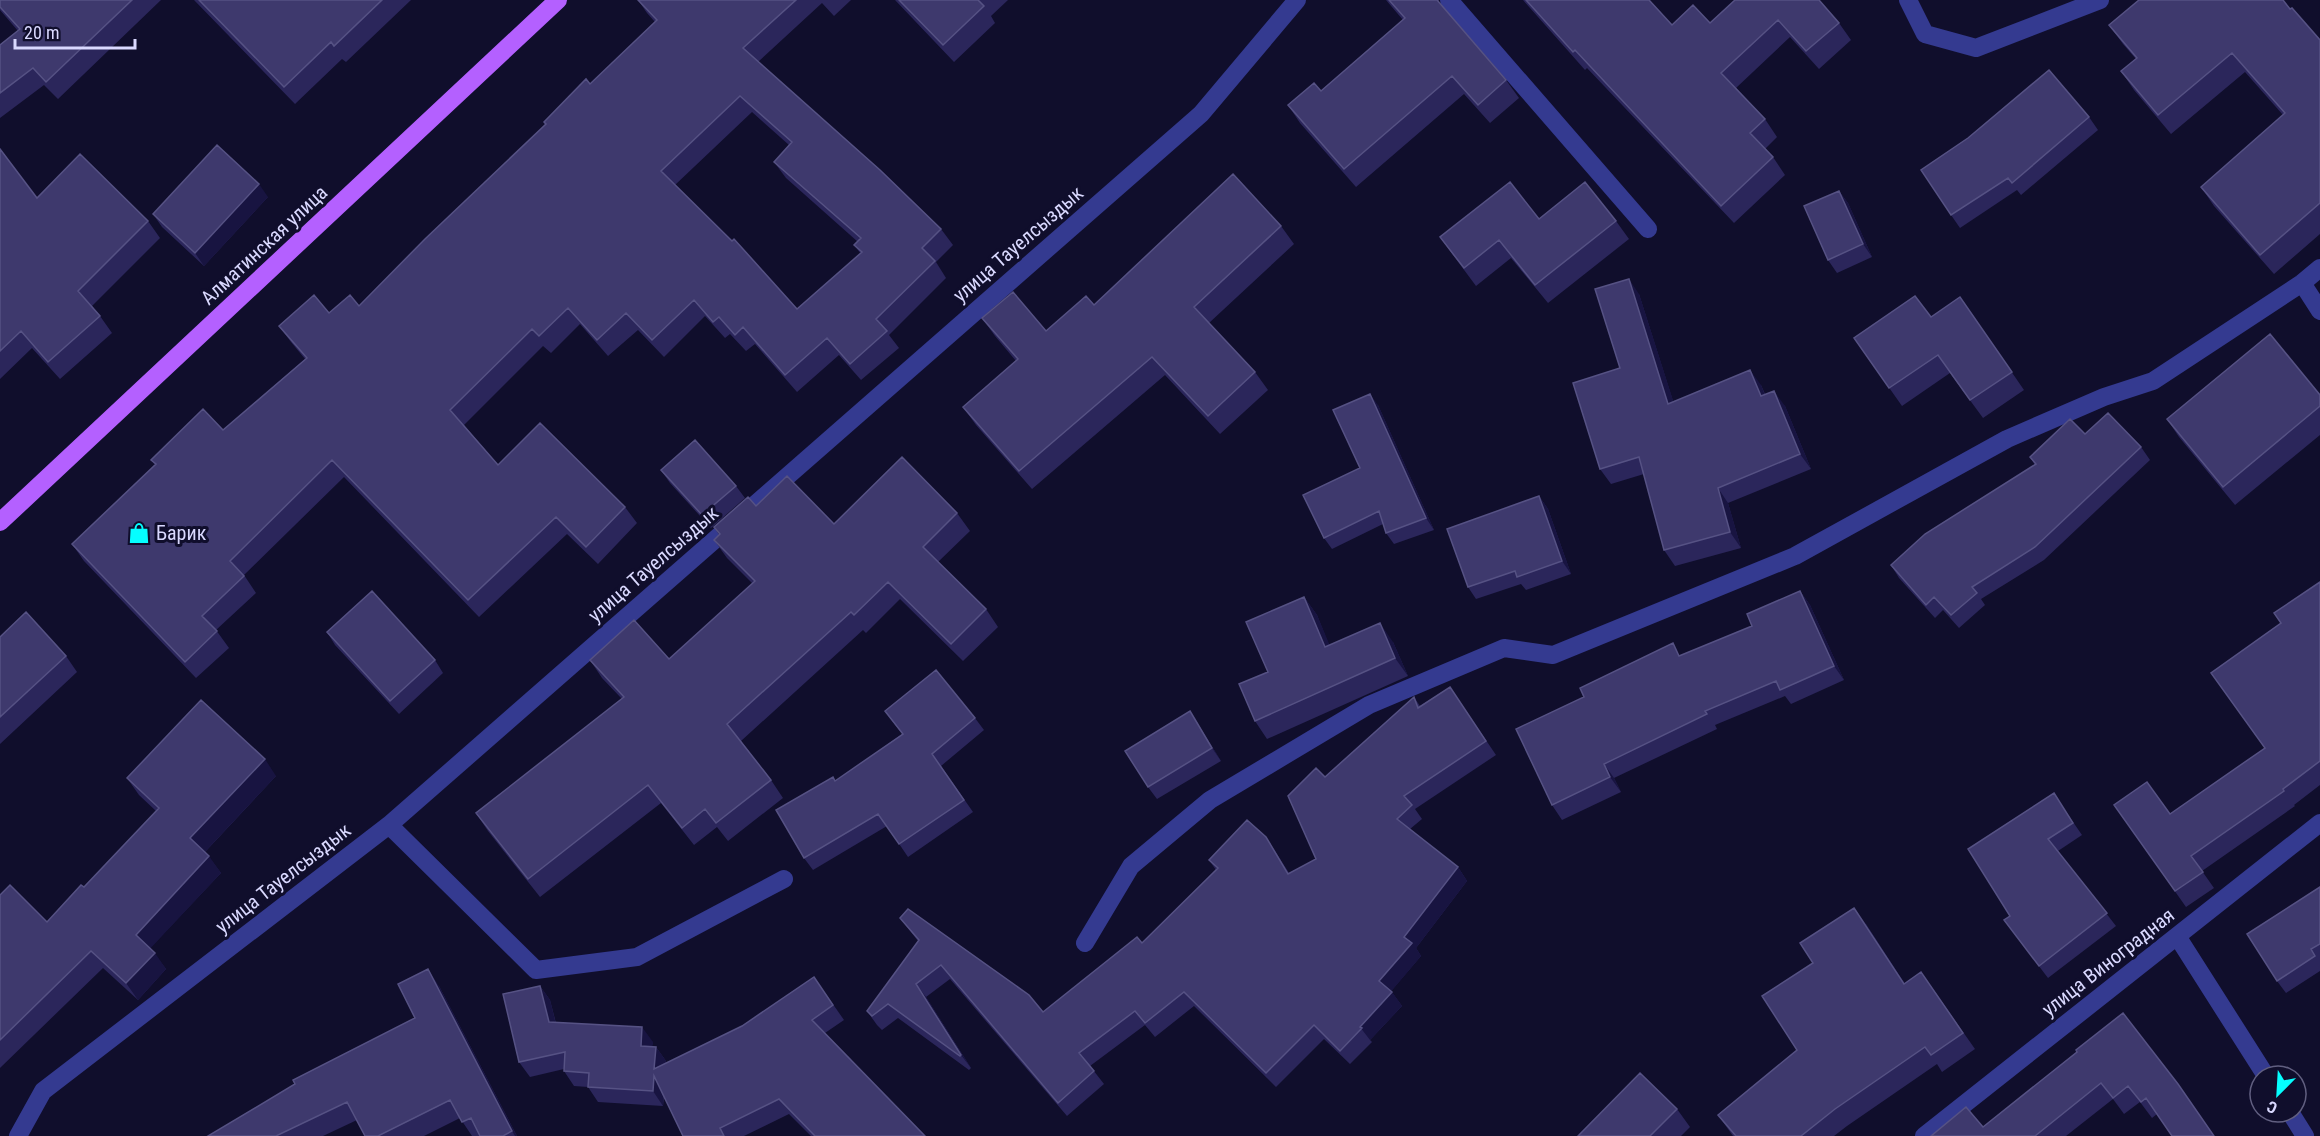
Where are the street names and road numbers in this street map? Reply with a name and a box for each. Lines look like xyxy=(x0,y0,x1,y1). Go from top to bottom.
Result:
street label: Алматинская улица xyxy=(196,180,332,310)
street label: улица Тауелсыздык xyxy=(948,181,1088,307)
street label: улица Тауелсыздык xyxy=(583,501,723,627)
street label: улица Тауелсыздык xyxy=(211,818,356,938)
street label: улица Виноградная xyxy=(2037,903,2179,1021)

